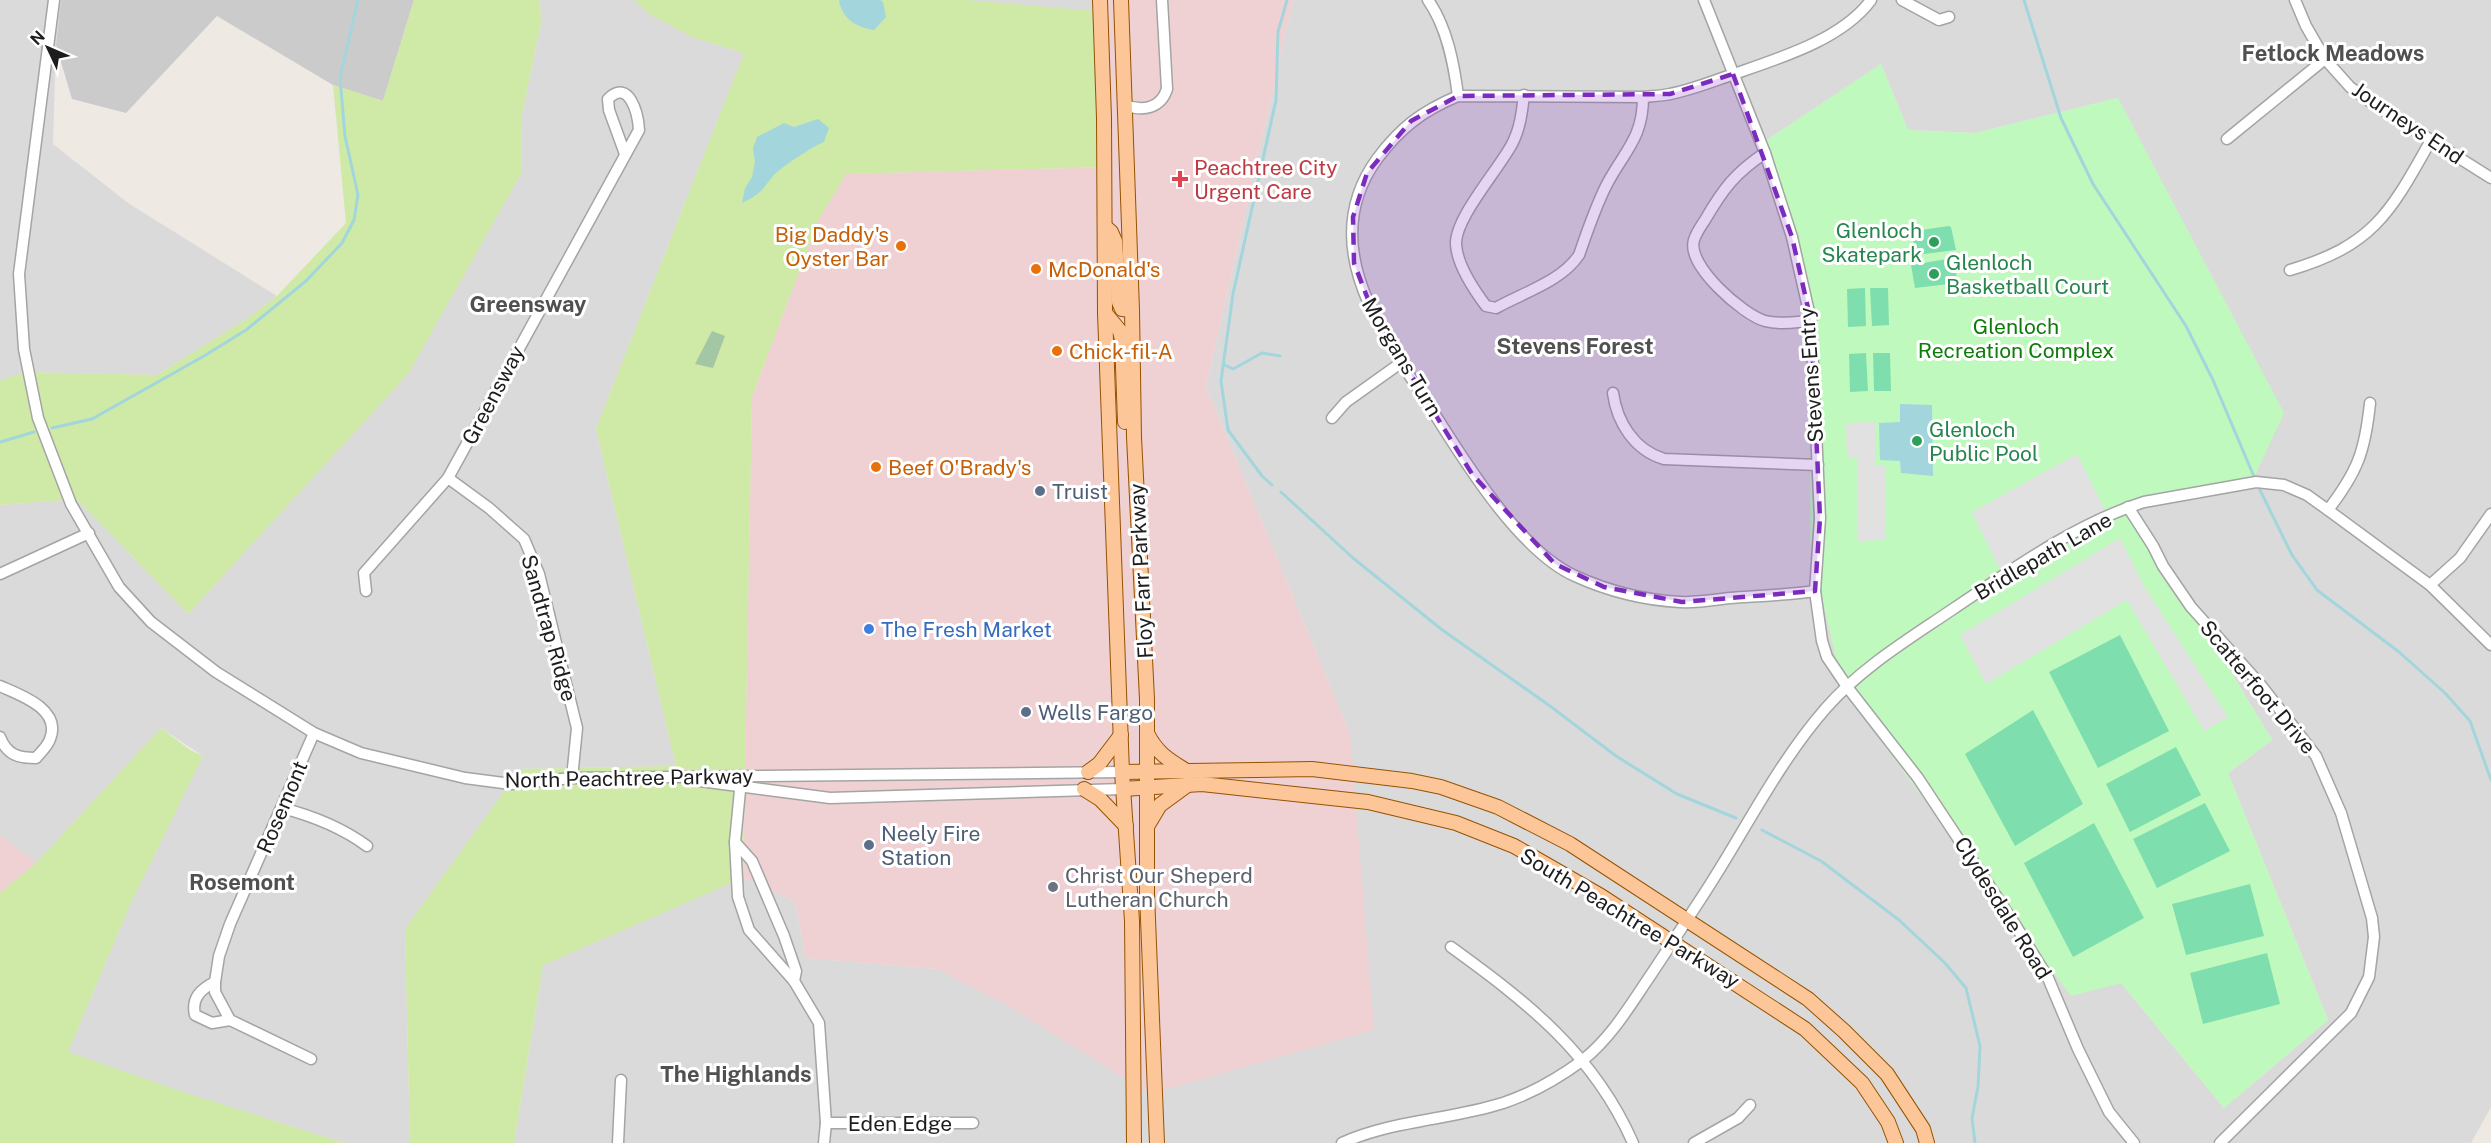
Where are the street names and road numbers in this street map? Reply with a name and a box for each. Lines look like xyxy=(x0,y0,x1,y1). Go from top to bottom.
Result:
street label: Journeys End xyxy=(2348,77,2468,169)
street label: Morgans Turn xyxy=(1357,293,1447,421)
street label: Stevens Entry xyxy=(1794,307,1828,443)
street label: Greensway xyxy=(457,341,529,449)
street label: Floy Farr Parkway xyxy=(1124,483,1158,659)
street label: Bridlepath Lane xyxy=(1970,507,2116,605)
street label: Sandtrap Ridge xyxy=(516,552,582,704)
street label: Scatterfoot Drive xyxy=(2195,615,2321,759)
street label: Rosemont xyxy=(251,757,313,857)
street label: North Peachtree Parkway xyxy=(504,763,754,793)
street label: Clydesdale Road xyxy=(1949,832,2057,984)
street label: South Peachtree Parkway xyxy=(1516,842,1744,994)
street label: Eden Edge xyxy=(848,1111,952,1136)

